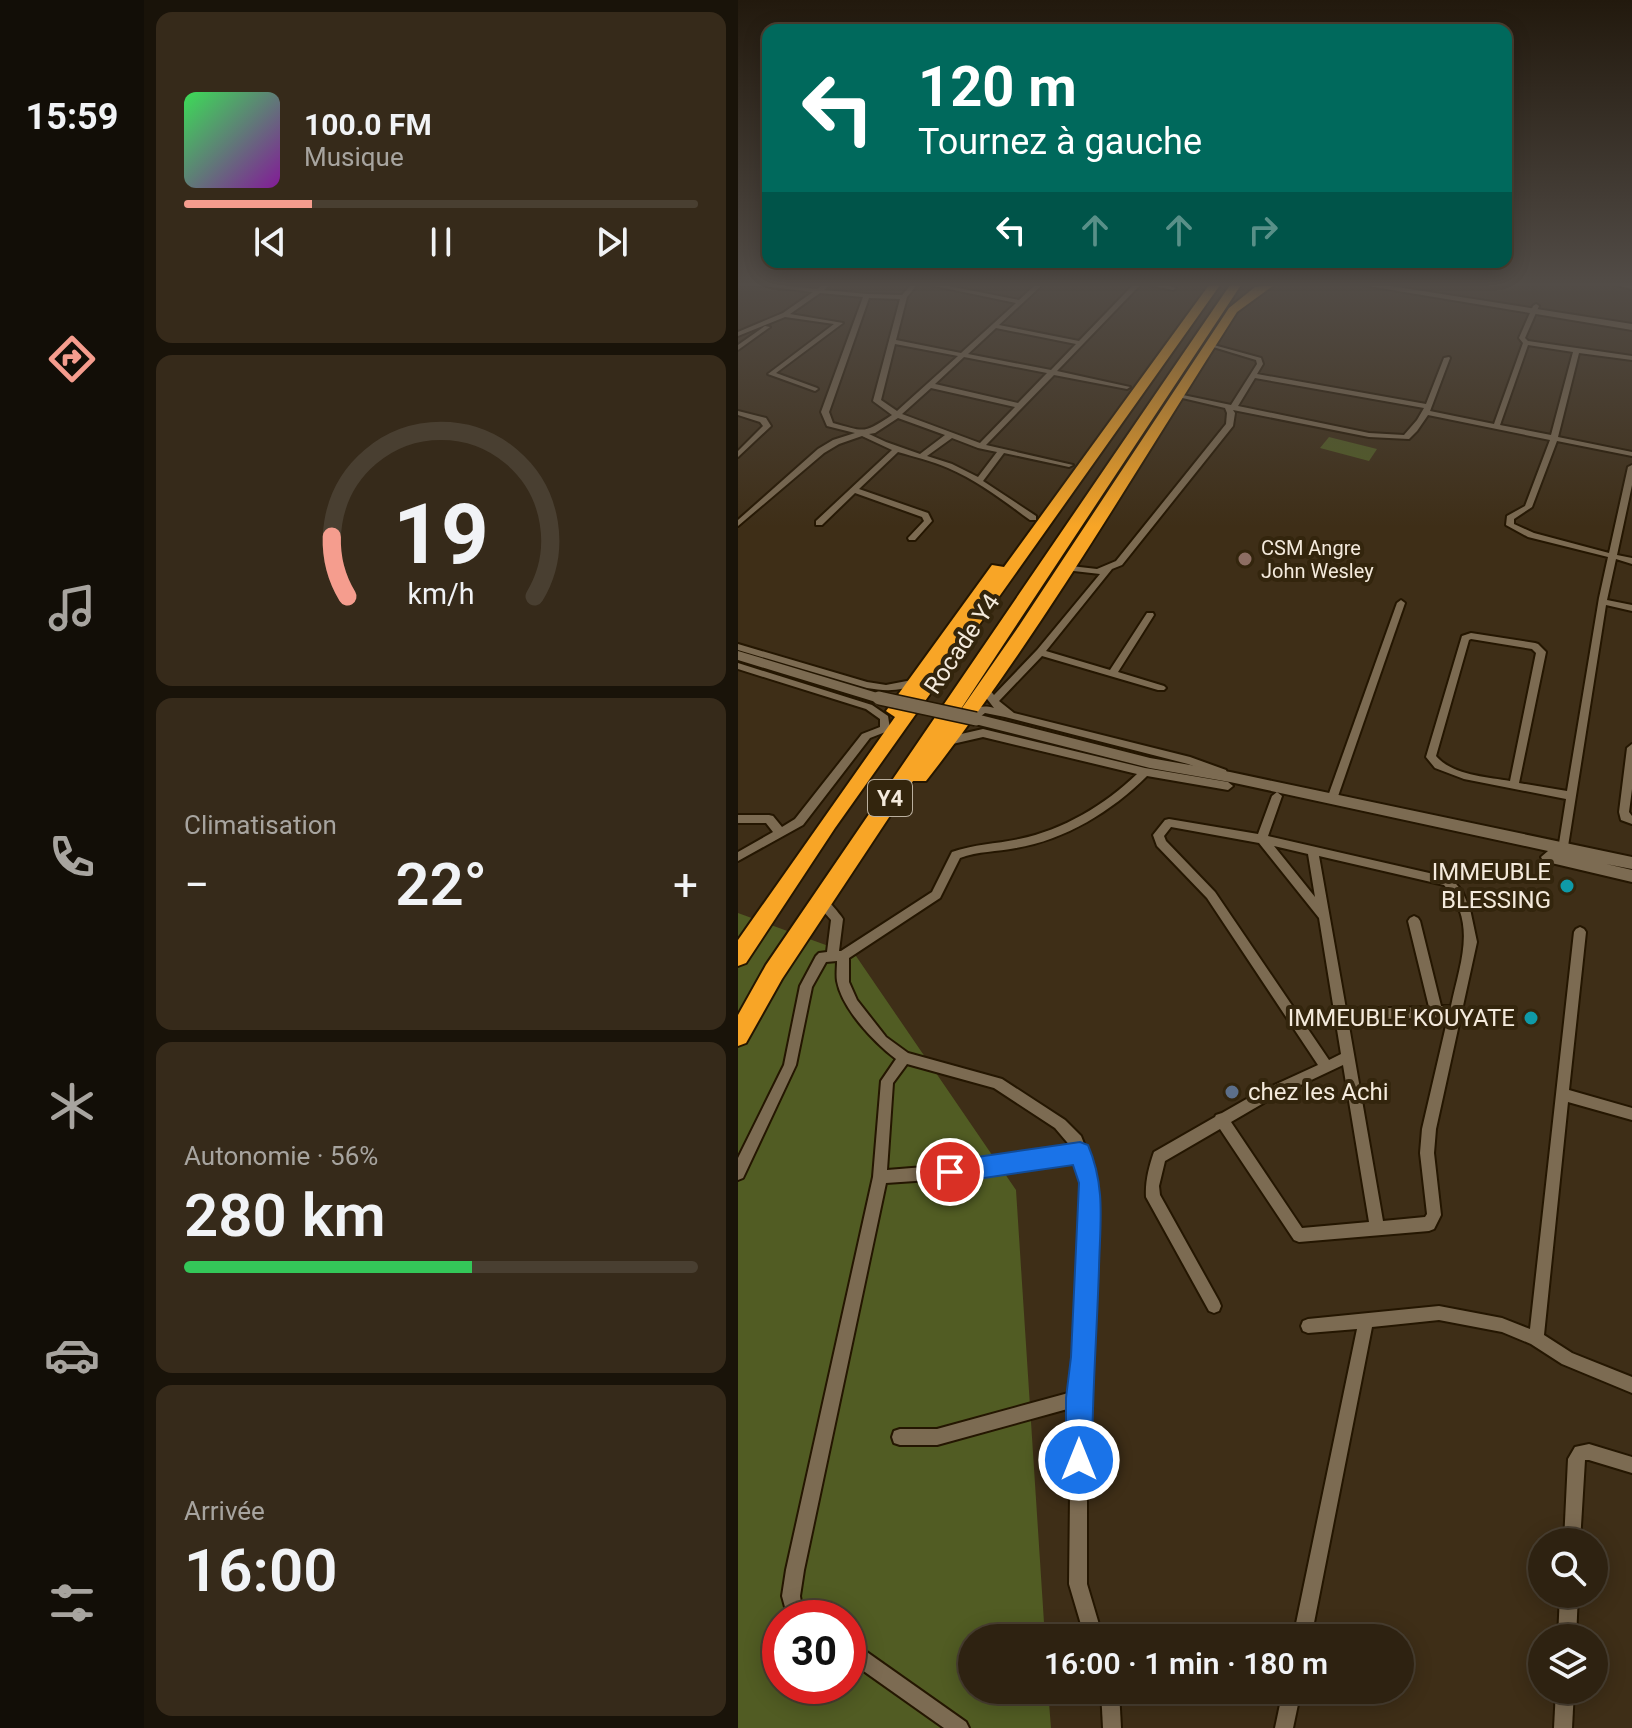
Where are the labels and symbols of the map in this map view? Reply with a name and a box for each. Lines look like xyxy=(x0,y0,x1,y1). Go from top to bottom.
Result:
place label: CSM Angre John Wesley xyxy=(1261,536,1374,583)
marker: CSM Angre John Wesley xyxy=(1236,550,1254,568)
street label: Rocade Y4 xyxy=(918,589,1006,699)
road number: Y4 xyxy=(868,780,912,816)
place label: IMMEUBLE BLESSING xyxy=(1432,858,1551,914)
marker: IMMEUBLE BLESSING xyxy=(1558,877,1576,895)
place label: IMMEUBLE KOUYATE xyxy=(1288,1004,1515,1032)
marker: IMMEUBLE KOUYATE xyxy=(1522,1009,1540,1027)
place label: chez les Achi xyxy=(1248,1078,1389,1106)
marker: chez les Achi xyxy=(1223,1083,1241,1101)
pin xyxy=(916,1138,984,1206)
position arrow xyxy=(1037,1418,1121,1502)
speed limit sign: 30 xyxy=(762,1600,866,1704)

